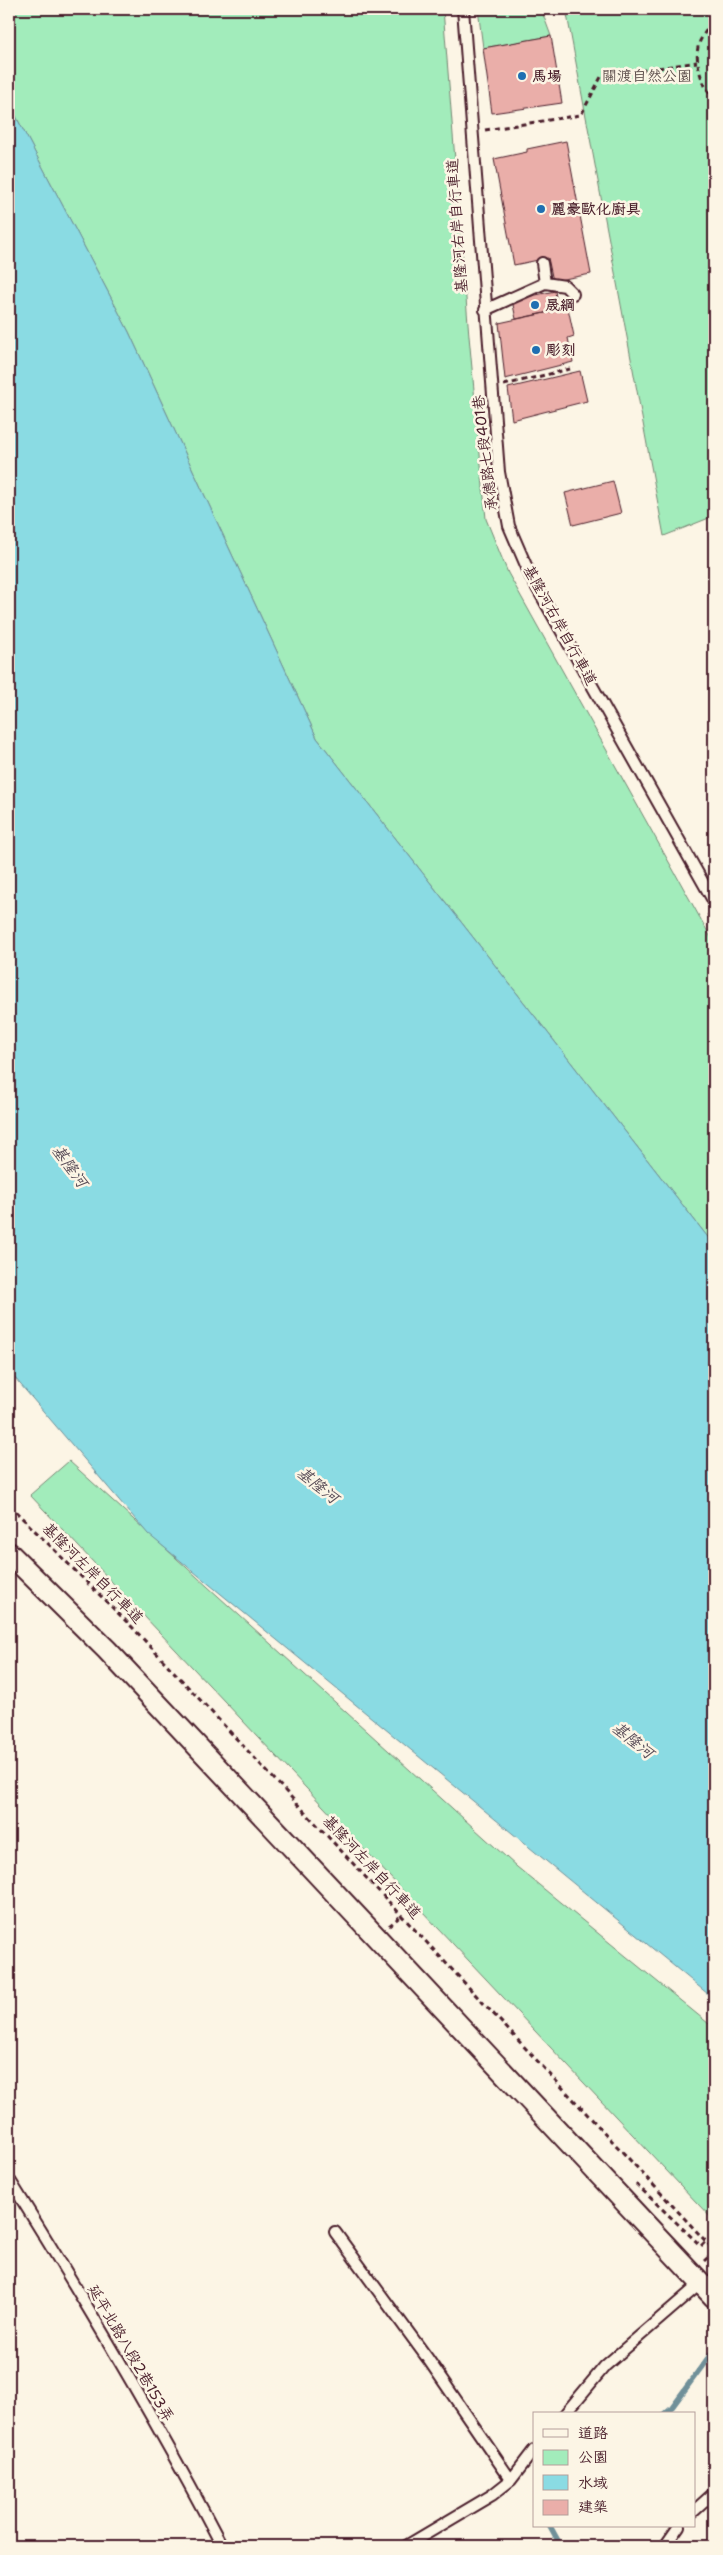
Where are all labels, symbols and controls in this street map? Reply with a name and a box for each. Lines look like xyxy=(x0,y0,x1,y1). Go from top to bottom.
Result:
place label: 馬場 xyxy=(532,66,562,86)
park label: 關渡自然公園 xyxy=(602,66,692,86)
marker: 馬場 xyxy=(516,70,528,82)
street label: 基隆河右岸自行車道 xyxy=(442,158,472,294)
place label: 麗豪歐化廚具 xyxy=(551,199,641,219)
marker: 麗豪歐化廚具 xyxy=(535,203,547,215)
place label: 晟綱 xyxy=(545,295,575,315)
marker: 晟綱 xyxy=(529,299,541,311)
place label: 彫刻 xyxy=(546,340,576,360)
marker: 彫刻 xyxy=(530,344,542,356)
street label: 承德路七段401巷 xyxy=(468,394,502,512)
street label: 基隆河右岸自行車道 xyxy=(519,561,601,689)
water label: 基隆河 xyxy=(47,1140,94,1194)
water label: 基隆河 xyxy=(293,1462,346,1510)
street label: 基隆河左岸自行車道 xyxy=(38,1518,148,1628)
water label: 基隆河 xyxy=(608,1717,661,1765)
street label: 基隆河左岸自行車道 xyxy=(319,1811,425,1923)
street label: 延平北路八段2巷153弄 xyxy=(83,2281,179,2425)
legend xyxy=(533,2412,696,2528)
text: 道路 xyxy=(578,2423,608,2443)
text: 公園 xyxy=(578,2447,608,2467)
text: 水域 xyxy=(578,2473,608,2493)
text: 建築 xyxy=(578,2497,608,2517)

